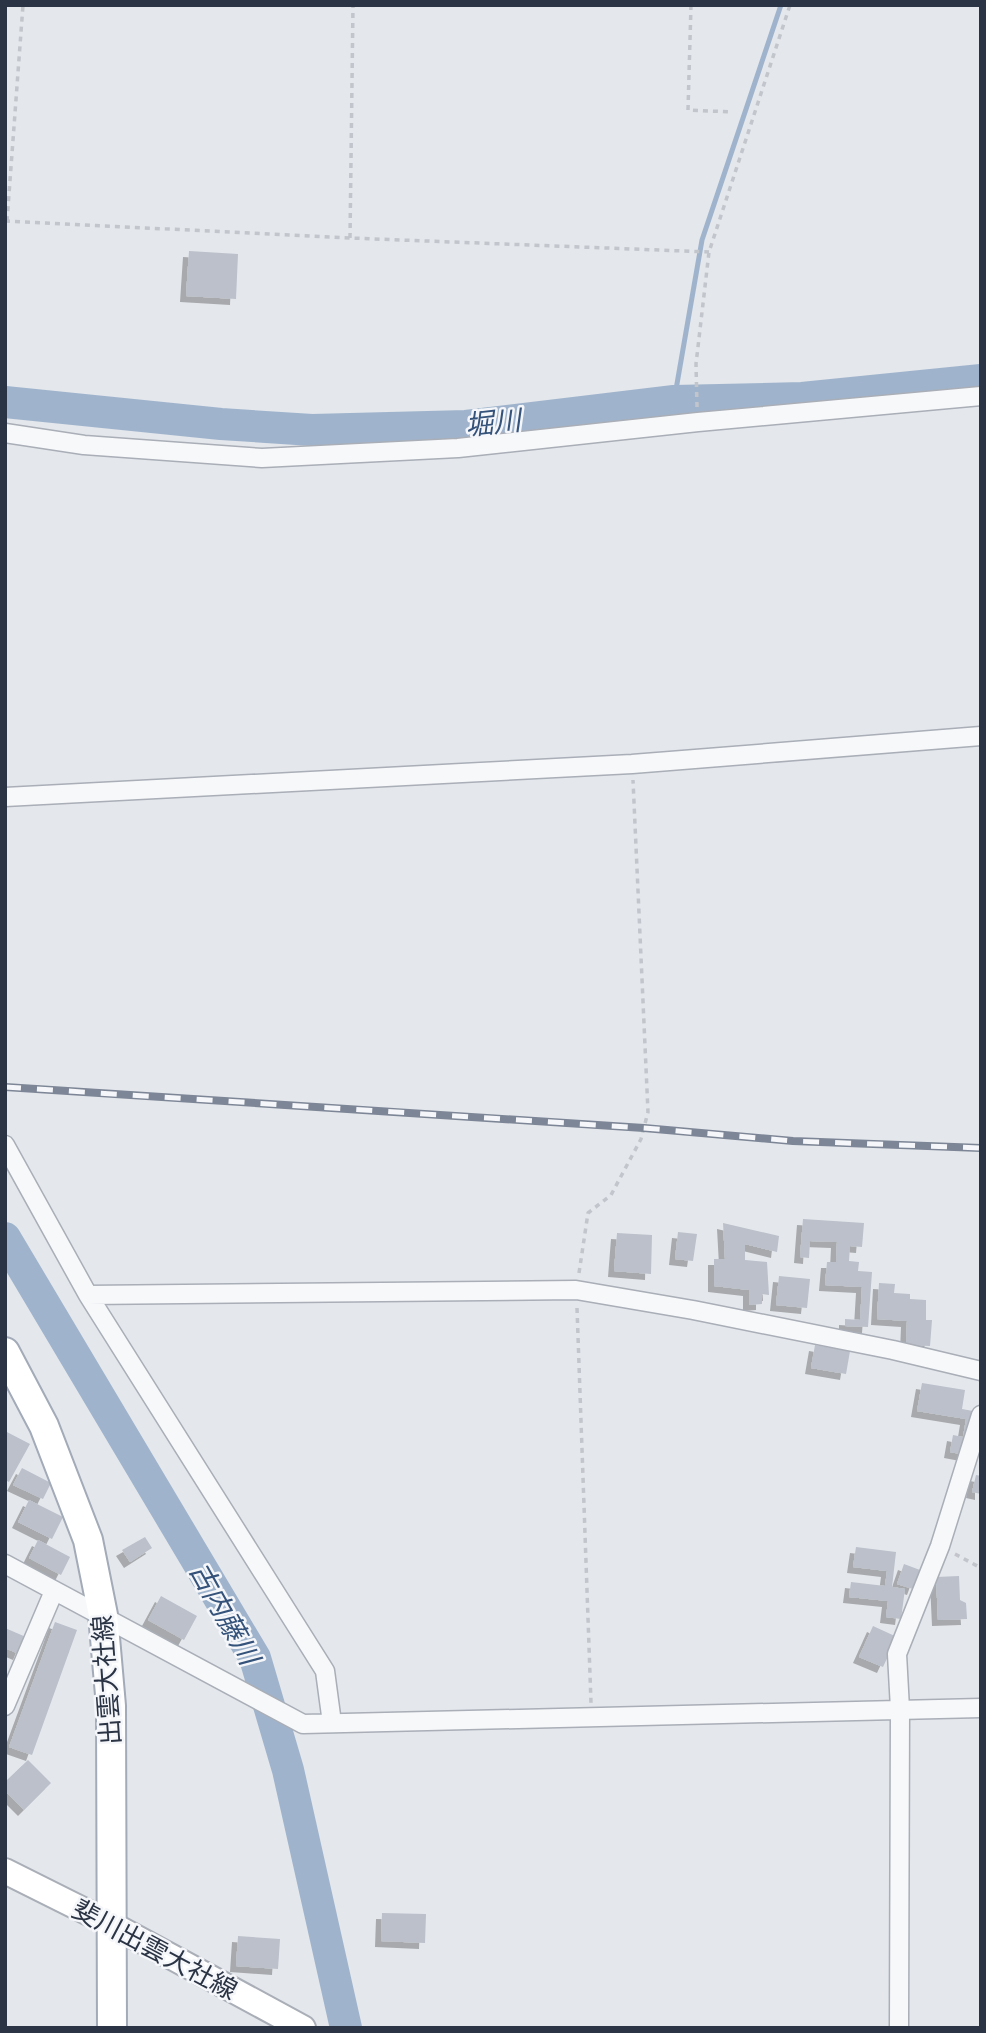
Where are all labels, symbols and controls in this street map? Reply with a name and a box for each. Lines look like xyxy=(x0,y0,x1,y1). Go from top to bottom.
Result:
water label: 堀川 xyxy=(463,400,526,443)
water label: 古内藤川 xyxy=(182,1555,270,1674)
street label: 出雲大社線 xyxy=(85,1614,127,1746)
street label: 斐川出雲大社線 xyxy=(67,1892,243,2006)

